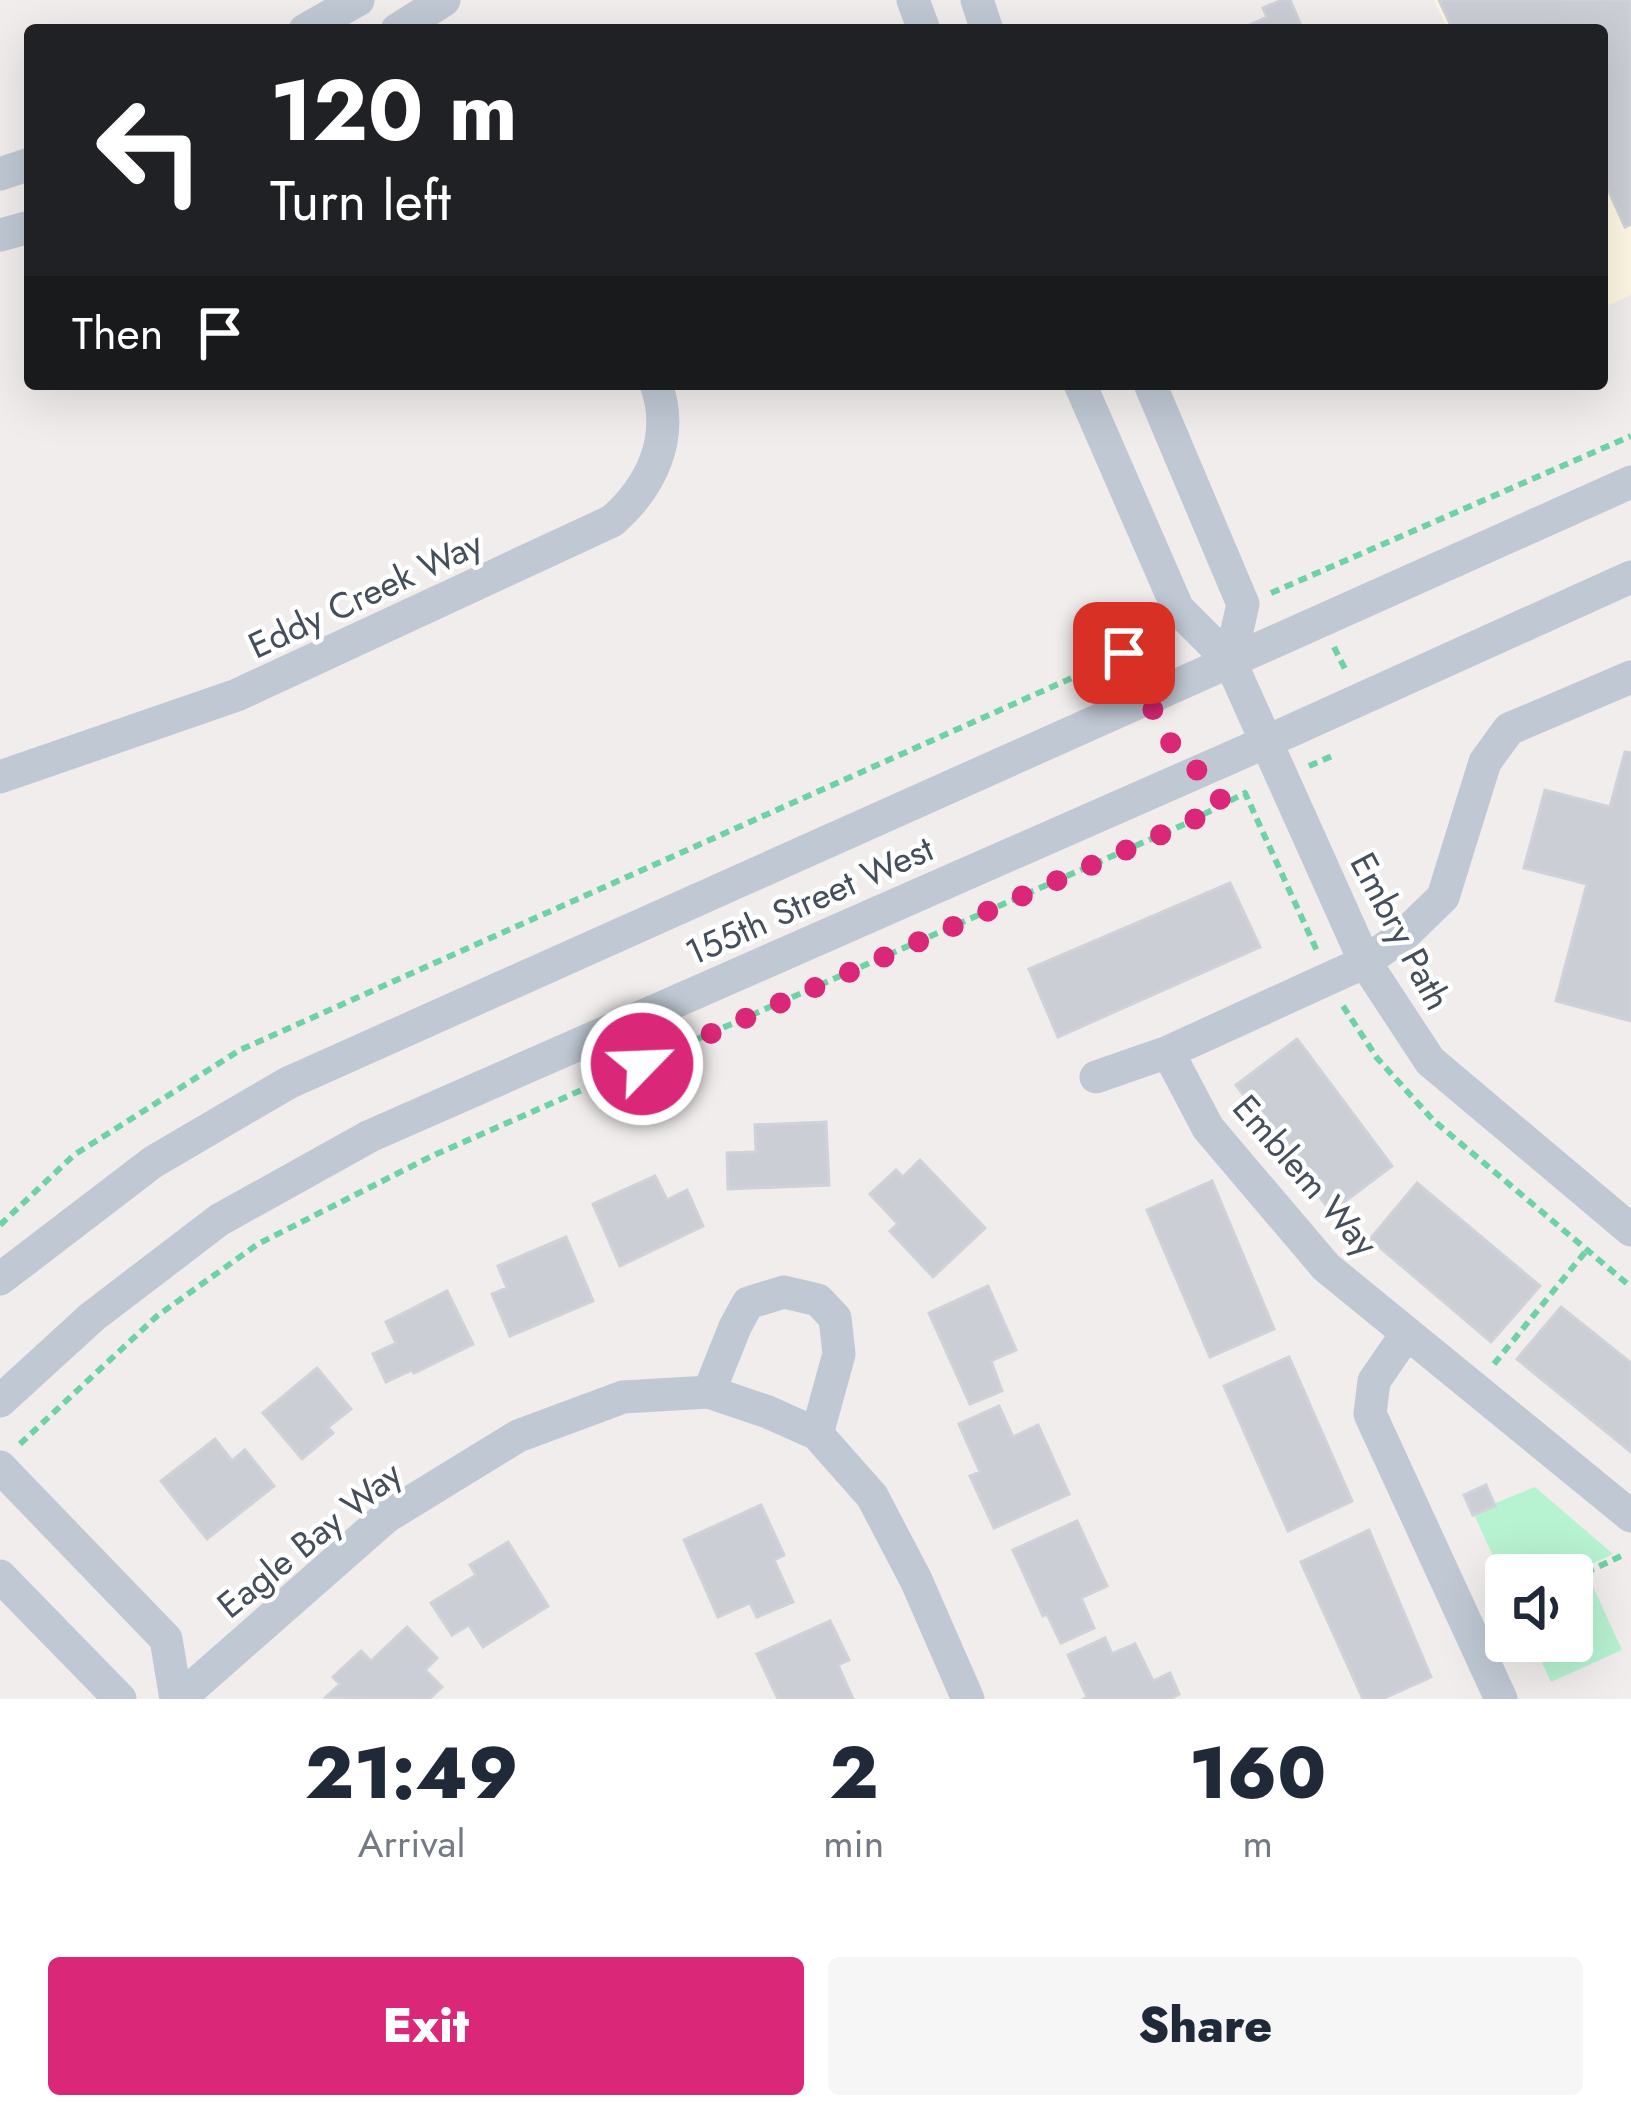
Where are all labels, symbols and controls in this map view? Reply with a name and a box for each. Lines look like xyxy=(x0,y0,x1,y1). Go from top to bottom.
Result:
text: 120 m xyxy=(270,50,518,172)
icon: left xyxy=(72,72,228,228)
text: Turn left xyxy=(270,162,451,240)
icon: arrive xyxy=(187,300,253,366)
text: Then xyxy=(72,301,163,366)
street label: Eddy Creek Way xyxy=(240,517,491,671)
pin xyxy=(1073,602,1175,704)
icon: arrive xyxy=(1091,620,1157,686)
street label: 155th Street West xyxy=(677,822,942,978)
street label: Embry Path xyxy=(1338,843,1464,1019)
position arrow xyxy=(579,1001,705,1127)
street label: Emblem Way xyxy=(1221,1083,1391,1267)
street label: Eagle Bay Way xyxy=(206,1448,413,1630)
map controls xyxy=(1485,1554,1593,1662)
button: sound xyxy=(1485,1554,1593,1662)
text: 21:49 xyxy=(305,1721,518,1825)
text: 2 xyxy=(829,1721,878,1825)
text: 160 xyxy=(1189,1721,1326,1825)
text: Arrival xyxy=(358,1815,465,1872)
text: min xyxy=(823,1815,884,1872)
text: m xyxy=(1242,1815,1273,1872)
button: Exit xyxy=(48,1957,804,2095)
button: Share xyxy=(828,1957,1583,2095)

